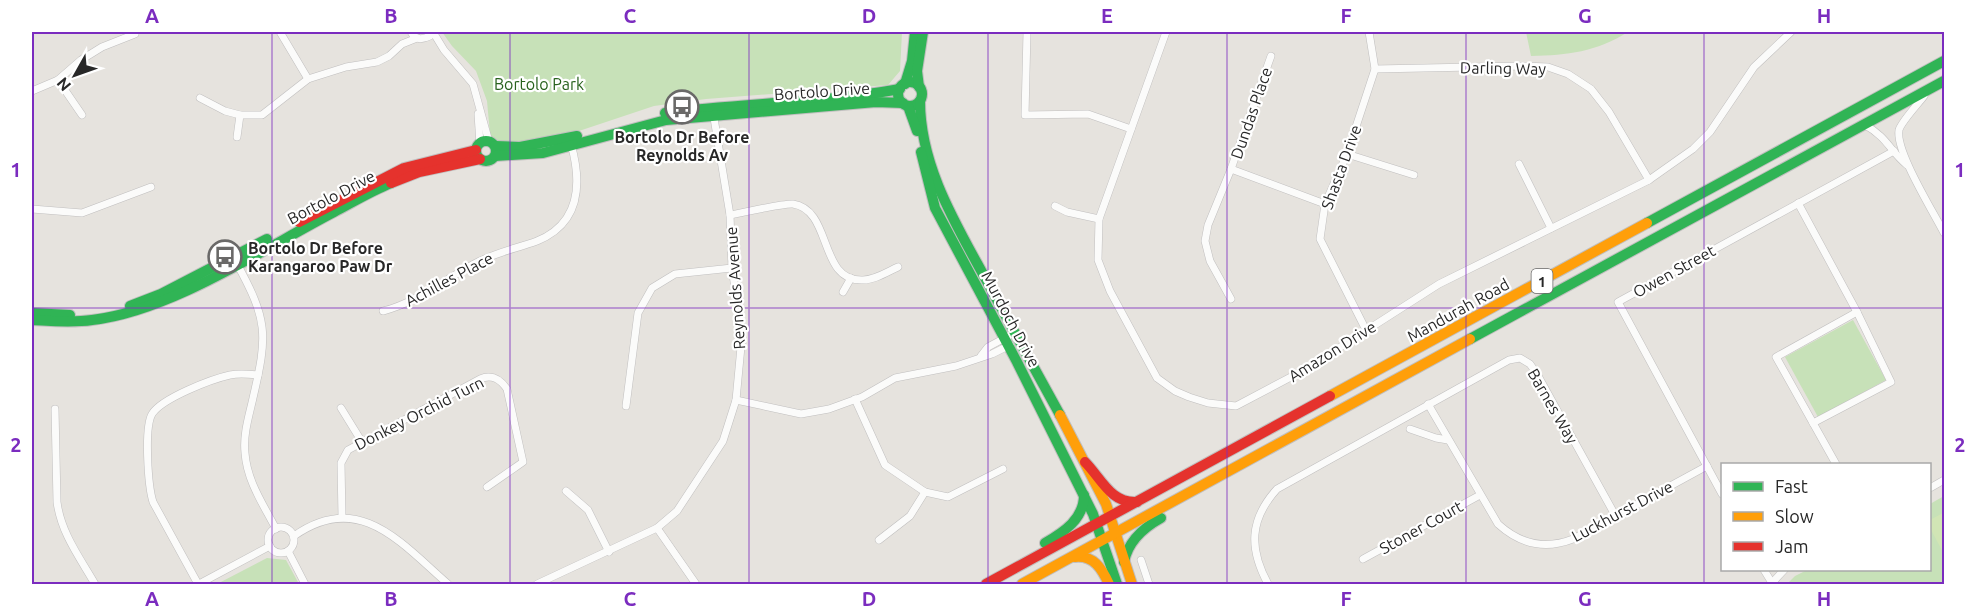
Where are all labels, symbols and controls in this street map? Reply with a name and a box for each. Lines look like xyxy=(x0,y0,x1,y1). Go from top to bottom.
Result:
text: A xyxy=(145,4,159,27)
text: B xyxy=(384,4,398,27)
text: C xyxy=(624,4,637,27)
text: D xyxy=(862,4,876,27)
text: E xyxy=(1101,4,1113,27)
text: F xyxy=(1340,4,1352,27)
text: G xyxy=(1578,4,1592,27)
text: H xyxy=(1817,4,1831,27)
north arrow xyxy=(45,45,105,105)
street label: Darling Way xyxy=(1460,58,1546,78)
street label: Dundas Place xyxy=(1227,65,1275,161)
text: N xyxy=(53,74,74,95)
park label: Bortolo Park xyxy=(494,75,584,93)
street label: Bortolo Drive xyxy=(773,79,871,103)
bus stop icon: Bortolo Dr Before Reynolds Av xyxy=(664,89,700,125)
street label: Shasta Drive xyxy=(1317,122,1365,212)
place label: Bortolo Dr Before Reynolds Av xyxy=(614,128,750,164)
text: 1 xyxy=(10,158,22,181)
text: 1 xyxy=(1954,158,1966,181)
street label: Bortolo Drive xyxy=(284,166,378,228)
street label: Reynolds Avenue xyxy=(722,226,748,350)
bus stop icon: Bortolo Dr Before Karangaroo Paw Dr xyxy=(207,239,243,275)
place label: Bortolo Dr Before Karangaroo Paw Dr xyxy=(248,239,393,275)
street label: Owen Street xyxy=(1630,241,1719,301)
street label: Achilles Place xyxy=(402,248,496,310)
street label: Murdoch Drive xyxy=(978,268,1044,370)
road number: 1 xyxy=(1532,269,1552,293)
street label: Mandurah Road xyxy=(1404,275,1512,345)
street label: Amazon Drive xyxy=(1285,317,1379,385)
street label: Barnes Way xyxy=(1524,365,1582,447)
street label: Donkey Orchid Turn xyxy=(351,373,487,453)
text: 2 xyxy=(10,433,22,456)
text: 2 xyxy=(1954,433,1966,456)
legend xyxy=(1721,463,1931,571)
text: Fast xyxy=(1775,476,1808,496)
street label: Luckhurst Drive xyxy=(1568,477,1676,545)
street label: Stoner Court xyxy=(1376,496,1466,557)
text: Slow xyxy=(1775,506,1814,526)
text: Jam xyxy=(1775,536,1809,556)
text: A xyxy=(145,587,159,610)
text: B xyxy=(384,587,398,610)
text: C xyxy=(624,587,637,610)
text: D xyxy=(862,587,876,610)
text: E xyxy=(1101,587,1113,610)
text: F xyxy=(1340,587,1352,610)
text: G xyxy=(1578,587,1592,610)
text: H xyxy=(1817,587,1831,610)

